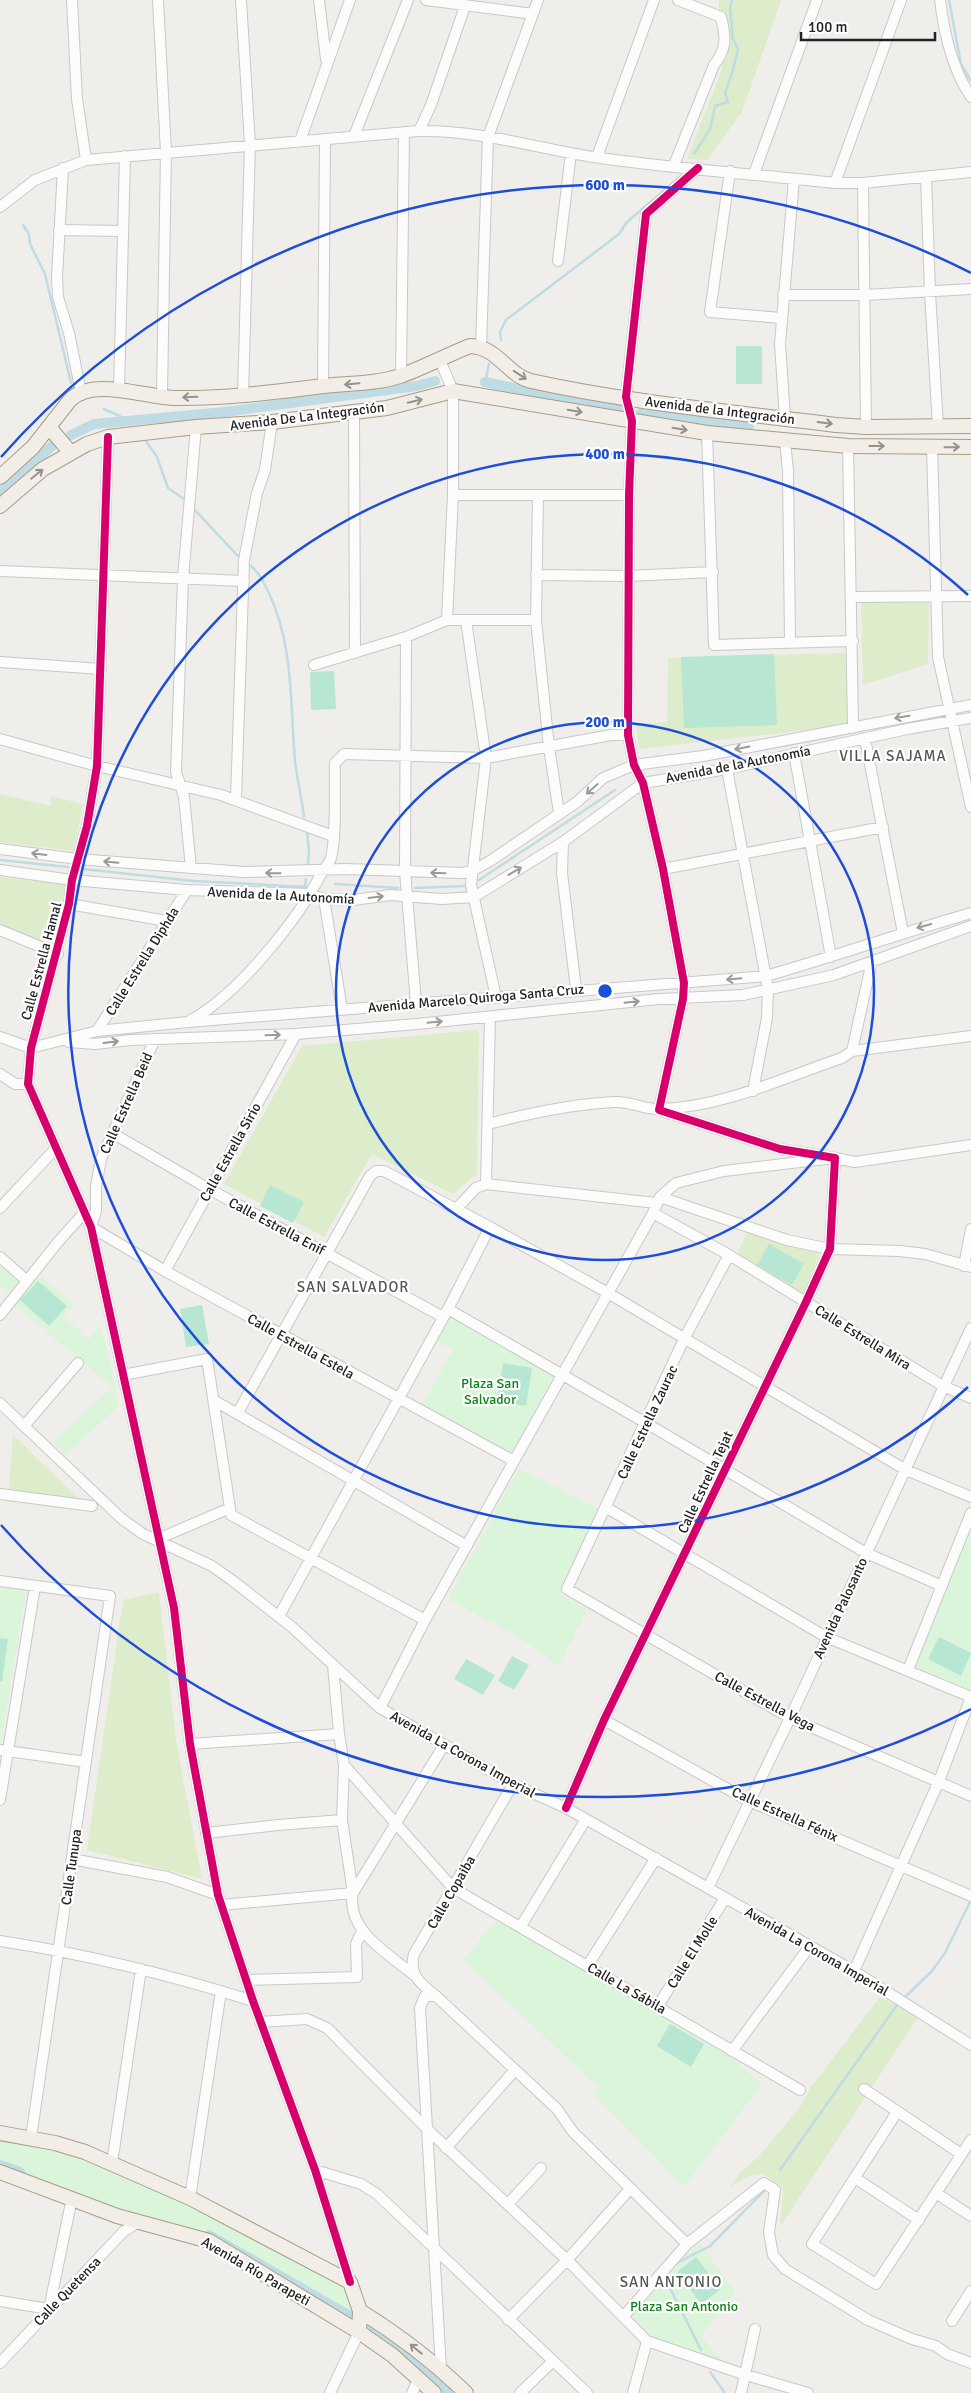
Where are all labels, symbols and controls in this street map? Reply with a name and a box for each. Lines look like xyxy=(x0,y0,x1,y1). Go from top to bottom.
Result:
scale bar xyxy=(801,10,935,42)
text: 100 m xyxy=(808,18,848,36)
text: 600 m xyxy=(585,176,625,194)
one-way arrow xyxy=(513,370,527,381)
one-way arrow xyxy=(344,379,360,389)
one-way arrow xyxy=(183,392,199,402)
street label: Avenida de la Integración xyxy=(644,393,796,428)
one-way arrow xyxy=(407,396,423,405)
street label: Avenida De La Integración xyxy=(229,399,385,434)
one-way arrow xyxy=(566,407,582,417)
one-way arrow xyxy=(817,418,833,428)
one-way arrow xyxy=(672,424,688,434)
one-way arrow xyxy=(868,441,885,451)
one-way arrow xyxy=(943,442,959,452)
text: 400 m xyxy=(585,445,625,463)
one-way arrow xyxy=(31,469,44,480)
text: 200 m xyxy=(585,713,625,731)
one-way arrow xyxy=(894,713,910,723)
street label: Avenida de la Autonomía xyxy=(664,742,812,787)
one-way arrow xyxy=(735,744,751,753)
district label: VILLA SAJAMA xyxy=(839,747,947,765)
one-way arrow xyxy=(585,783,598,794)
one-way arrow xyxy=(31,849,47,859)
one-way arrow xyxy=(104,857,120,866)
one-way arrow xyxy=(508,866,522,876)
one-way arrow xyxy=(266,868,282,877)
one-way arrow xyxy=(430,868,446,877)
street label: Avenida de la Autonomía xyxy=(207,883,355,908)
one-way arrow xyxy=(368,892,384,902)
street label: Calle Estrella Hamal xyxy=(18,900,65,1022)
street label: Calle Estrella Diphda xyxy=(102,904,183,1019)
one-way arrow xyxy=(917,922,933,932)
one-way arrow xyxy=(727,974,743,983)
street label: Avenida Marcelo Quiroga Santa Cruz xyxy=(367,981,585,1016)
centre of rings xyxy=(596,982,614,1000)
one-way arrow xyxy=(623,997,639,1007)
one-way arrow xyxy=(427,1017,443,1027)
one-way arrow xyxy=(265,1030,281,1039)
one-way arrow xyxy=(103,1037,119,1047)
street label: Calle Estrella Beid xyxy=(96,1050,156,1157)
street label: Calle Estrella Sirio xyxy=(196,1100,265,1205)
street label: Calle Estrella Enif xyxy=(226,1194,329,1260)
district label: SAN SALVADOR xyxy=(297,1278,409,1296)
street label: Calle Estrella Mira xyxy=(812,1301,914,1374)
street label: Calle Estrella Estela xyxy=(244,1310,357,1383)
street label: Calle Estrella Zaurac xyxy=(614,1362,681,1482)
park label: Plaza San Salvador xyxy=(461,1375,519,1408)
street label: Calle Estrella Tejat xyxy=(674,1428,737,1536)
street label: Avenida Palosanto xyxy=(810,1555,871,1661)
street label: Calle Estrella Vega xyxy=(712,1668,818,1735)
street label: Avenida La Corona Imperial xyxy=(387,1707,538,1802)
street label: Calle Estrella Fénix xyxy=(729,1783,841,1846)
street label: Calle Tunupa xyxy=(58,1828,85,1906)
street label: Calle Copaiba xyxy=(424,1853,479,1932)
street label: Avenida La Corona Imperial xyxy=(742,1903,892,2000)
street label: Calle El Molle xyxy=(663,1913,721,1992)
street label: Calle La Sábila xyxy=(584,1959,669,2018)
street label: Avenida Río Parapeti xyxy=(198,2233,313,2310)
street label: Calle Quetensa xyxy=(30,2253,105,2330)
district label: SAN ANTONIO xyxy=(620,2273,722,2291)
park label: Plaza San Antonio xyxy=(630,2298,738,2315)
one-way arrow xyxy=(410,2344,423,2355)

